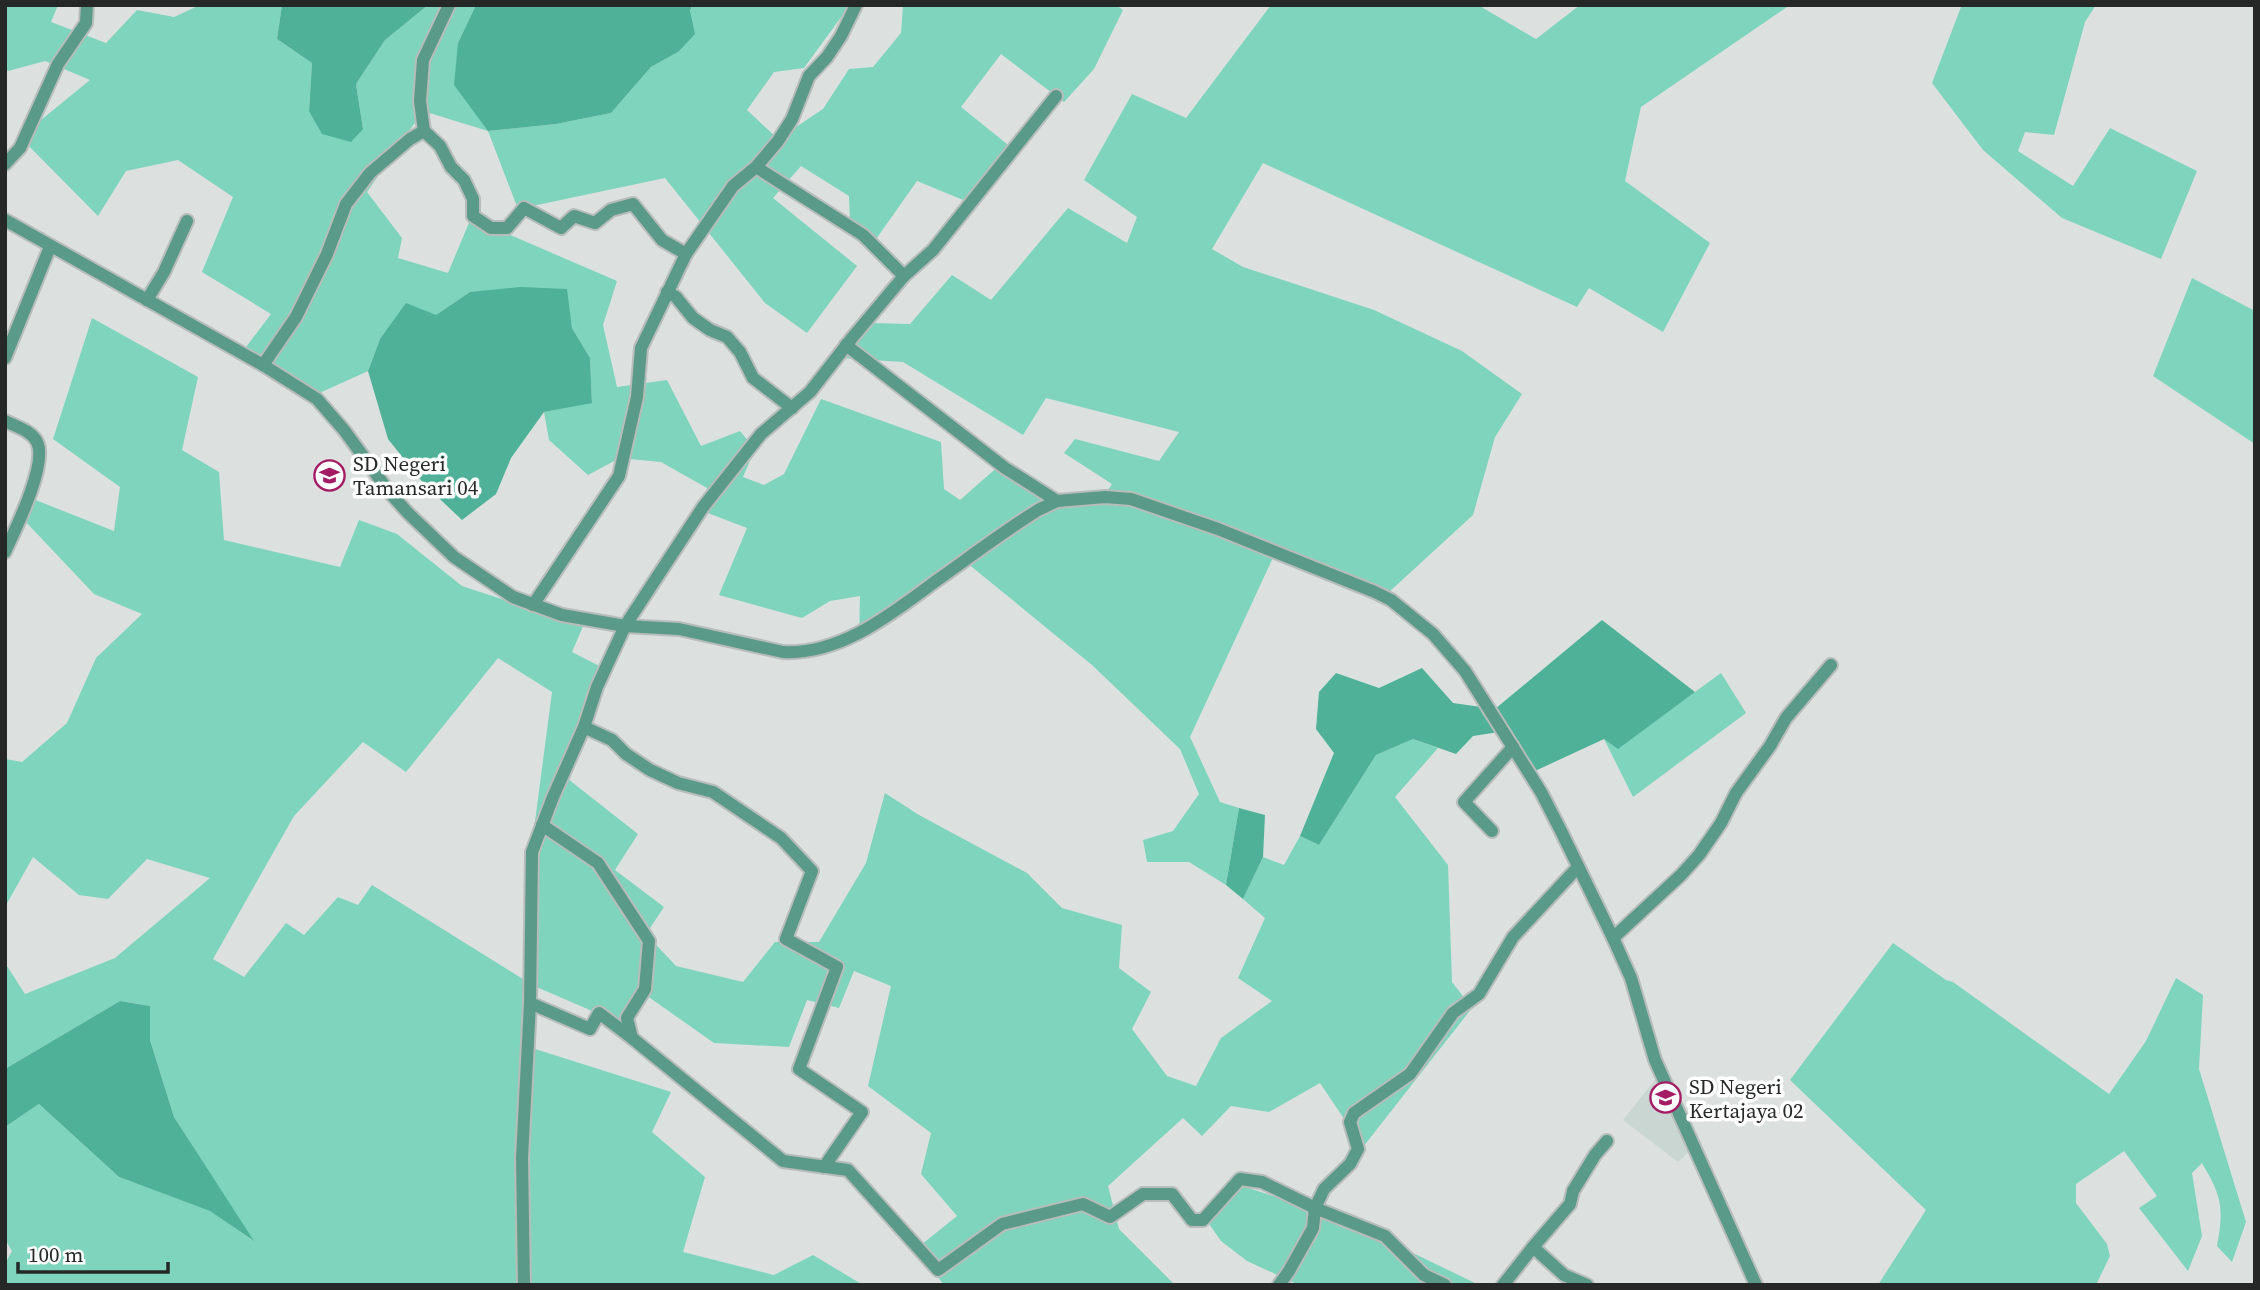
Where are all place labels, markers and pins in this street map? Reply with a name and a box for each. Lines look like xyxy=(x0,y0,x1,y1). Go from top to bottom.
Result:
place label: SD Negeri Tamansari 04 xyxy=(353,449,479,502)
school or university icon: SD Negeri Tamansari 04 xyxy=(313,458,347,492)
place label: SD Negeri Kertajaya 02 xyxy=(1689,1072,1803,1125)
school or university icon: SD Negeri Kertajaya 02 xyxy=(1649,1081,1683,1115)

